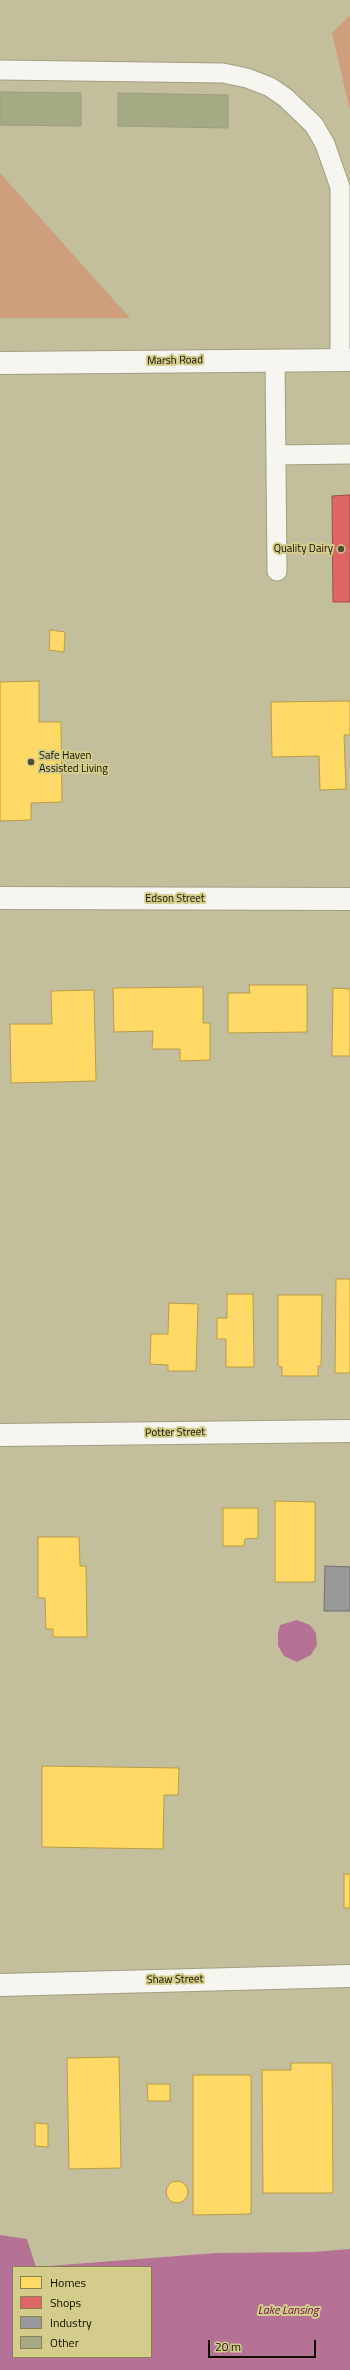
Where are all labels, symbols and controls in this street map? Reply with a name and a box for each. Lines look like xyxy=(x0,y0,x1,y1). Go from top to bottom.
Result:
street label: Marsh Road xyxy=(147,354,203,368)
place label: Quality Dairy xyxy=(274,542,333,556)
marker: Quality Dairy xyxy=(336,544,346,554)
place label: Safe Haven Assisted Living xyxy=(39,749,108,775)
marker: Safe Haven Assisted Living xyxy=(26,757,36,767)
street label: Edson Street xyxy=(145,892,205,906)
street label: Potter Street xyxy=(145,1426,205,1440)
street label: Shaw Street xyxy=(147,1973,203,1987)
legend xyxy=(12,2266,152,2358)
text: Homes xyxy=(50,2273,86,2292)
text: Shops xyxy=(50,2293,81,2312)
water label: Lake Lansing xyxy=(258,2304,318,2318)
text: Industry xyxy=(50,2313,92,2332)
scale bar xyxy=(210,2332,318,2358)
text: Other xyxy=(50,2333,79,2352)
text: 20 m xyxy=(215,2337,241,2356)

